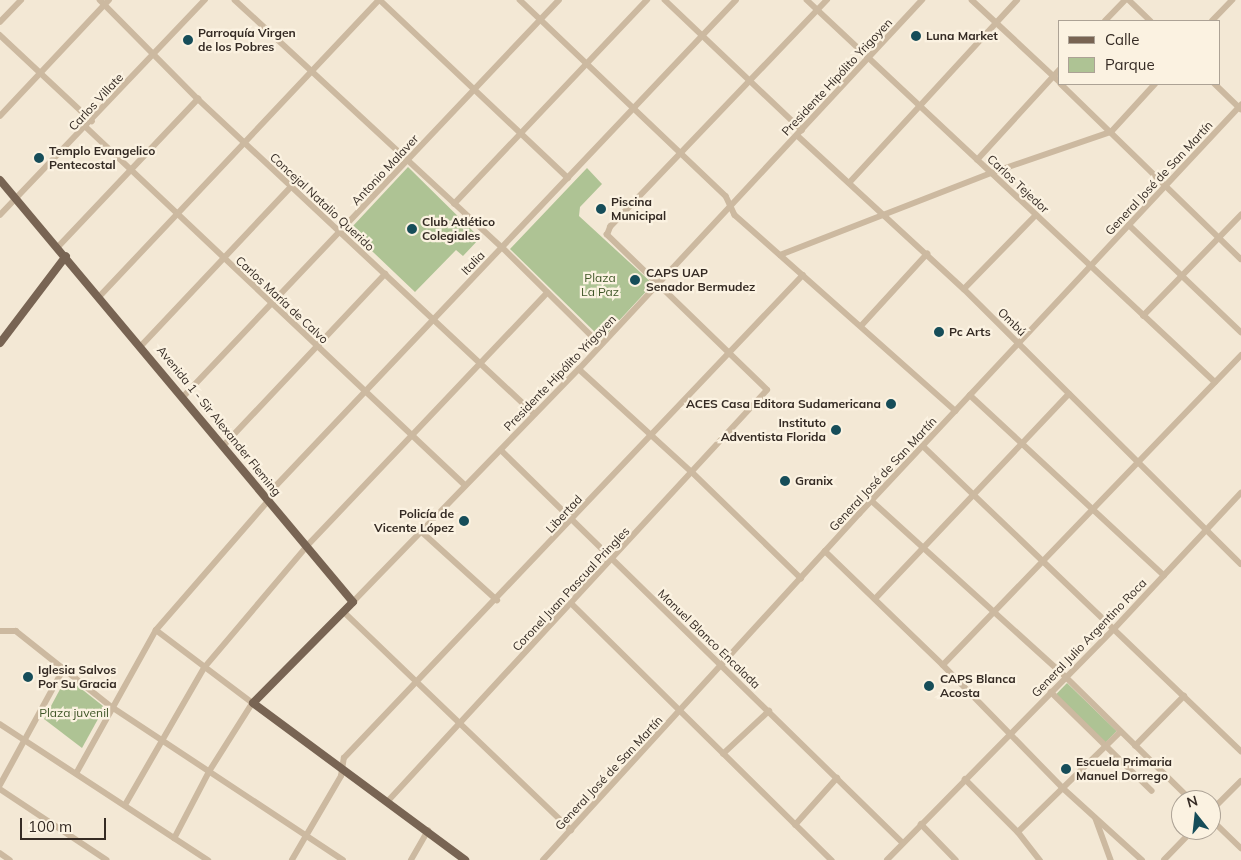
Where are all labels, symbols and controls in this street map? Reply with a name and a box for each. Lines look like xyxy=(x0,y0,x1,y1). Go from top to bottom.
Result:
street label: Presidente Hipólito Yrigoyen xyxy=(779,15,895,139)
legend xyxy=(1058,20,1221,85)
place label: Parroquía Virgen de los Pobres xyxy=(198,26,296,54)
place label: Luna Market xyxy=(926,29,998,43)
marker: Luna Market xyxy=(910,30,922,42)
text: Calle xyxy=(1105,30,1139,49)
marker: Parroquía Virgen de los Pobres xyxy=(182,34,194,46)
text: Parque xyxy=(1105,55,1155,74)
street label: Carlos Villate xyxy=(66,70,126,134)
street label: General José de San Martín xyxy=(1102,118,1216,238)
street label: Antonio Malaver xyxy=(349,132,421,208)
place label: Templo Evangelico Pentecostal xyxy=(49,144,155,172)
street label: Concejal Natalio Querido xyxy=(267,150,377,254)
marker: Templo Evangelico Pentecostal xyxy=(33,152,45,164)
street label: Carlos Tejedor xyxy=(984,152,1052,216)
place label: Piscina Municipal xyxy=(611,195,666,223)
marker: Piscina Municipal xyxy=(595,203,607,215)
place label: Club Atlético Colegiales xyxy=(422,215,495,243)
marker: Club Atlético Colegiales xyxy=(406,223,418,235)
street label: Italia xyxy=(458,248,488,278)
street label: Carlos María de Calvo xyxy=(233,253,331,347)
place label: CAPS UAP Senador Bermudez xyxy=(646,266,755,294)
park label: Plaza La Paz xyxy=(581,271,619,299)
marker: CAPS UAP Senador Bermudez xyxy=(628,273,642,287)
street label: Ombú xyxy=(995,305,1029,339)
street label: Presidente Hipólito Yrigoyen xyxy=(501,312,619,434)
place label: Pc Arts xyxy=(949,325,991,339)
marker: Pc Arts xyxy=(933,326,945,338)
street label: Avenida 1 - Sir Alexander Fleming xyxy=(154,343,284,499)
place label: ACES Casa Editora Sudamericana xyxy=(686,397,881,411)
marker: ACES Casa Editora Sudamericana xyxy=(885,398,897,410)
street label: General José de San Martín xyxy=(826,414,940,534)
place label: Instituto Adventista Florida xyxy=(721,416,826,444)
marker: Instituto Adventista Florida xyxy=(830,424,842,436)
place label: Granix xyxy=(795,474,833,488)
marker: Granix xyxy=(779,475,791,487)
street label: Libertad xyxy=(543,492,585,536)
place label: Policía de Vicente López xyxy=(374,507,454,535)
marker: Policía de Vicente López xyxy=(458,515,470,527)
street label: Coronel Juan Pascual Pringles xyxy=(510,524,632,654)
street label: General Julio Argentino Roca xyxy=(1029,576,1149,700)
street label: Manuel Blanco Encalada xyxy=(655,586,763,692)
place label: Iglesia Salvos Por Su Gracia xyxy=(38,663,117,691)
marker: Iglesia Salvos Por Su Gracia xyxy=(22,671,34,683)
place label: CAPS Blanca Acosta xyxy=(940,672,1016,700)
marker: CAPS Blanca Acosta xyxy=(922,679,936,693)
park label: Plaza juvenil xyxy=(39,706,109,720)
street label: General José de San Martín xyxy=(552,713,666,833)
place label: Escuela Primaria Manuel Dorrego xyxy=(1076,755,1172,783)
marker: Escuela Primaria Manuel Dorrego xyxy=(1060,763,1072,775)
north arrow xyxy=(1171,790,1221,840)
text: N xyxy=(1185,791,1200,812)
scale bar xyxy=(22,808,109,840)
text: 100 m xyxy=(28,817,72,836)

